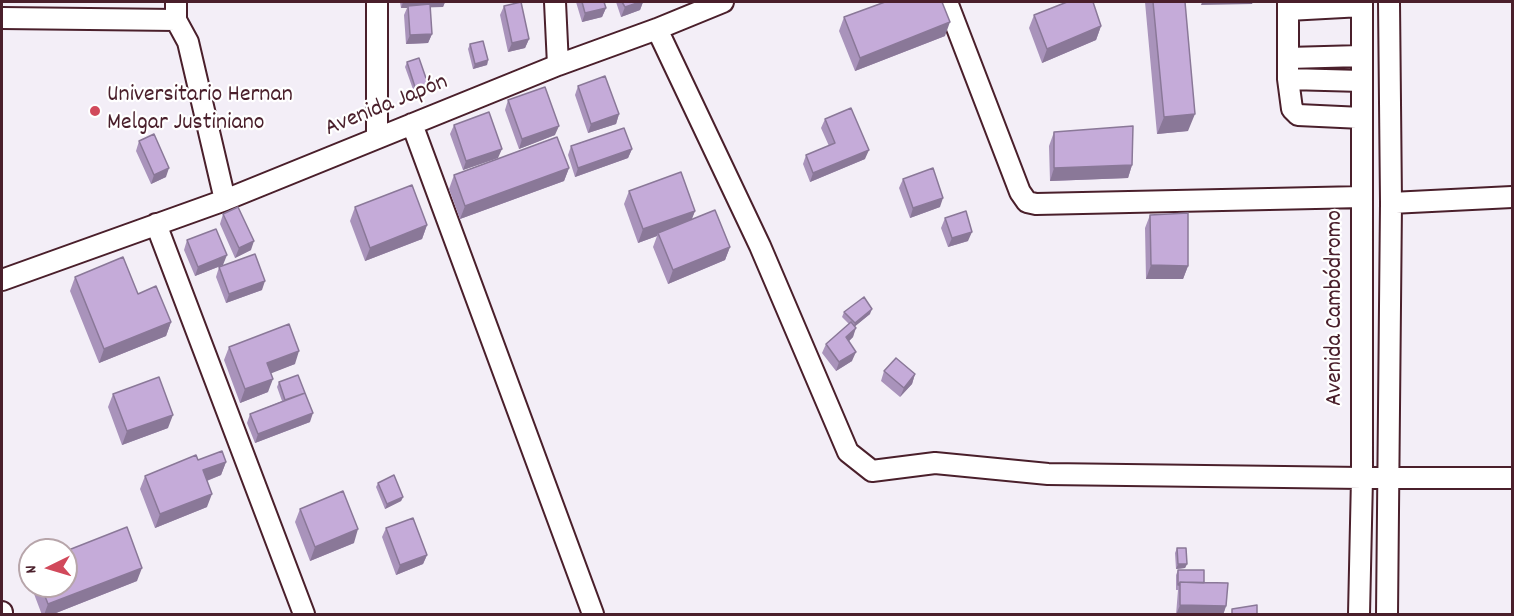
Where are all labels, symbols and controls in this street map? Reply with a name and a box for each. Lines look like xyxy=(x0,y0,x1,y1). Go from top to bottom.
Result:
street label: Avenida Japón xyxy=(321,69,453,145)
place label: Universitario Hernan Melgar Justiniano xyxy=(107,83,293,139)
marker: Universitario Hernan Melgar Justiniano xyxy=(88,104,102,118)
street label: Avenida Cambódromo xyxy=(1323,210,1351,406)
north arrow xyxy=(18,538,78,598)
text: N xyxy=(20,564,43,574)

